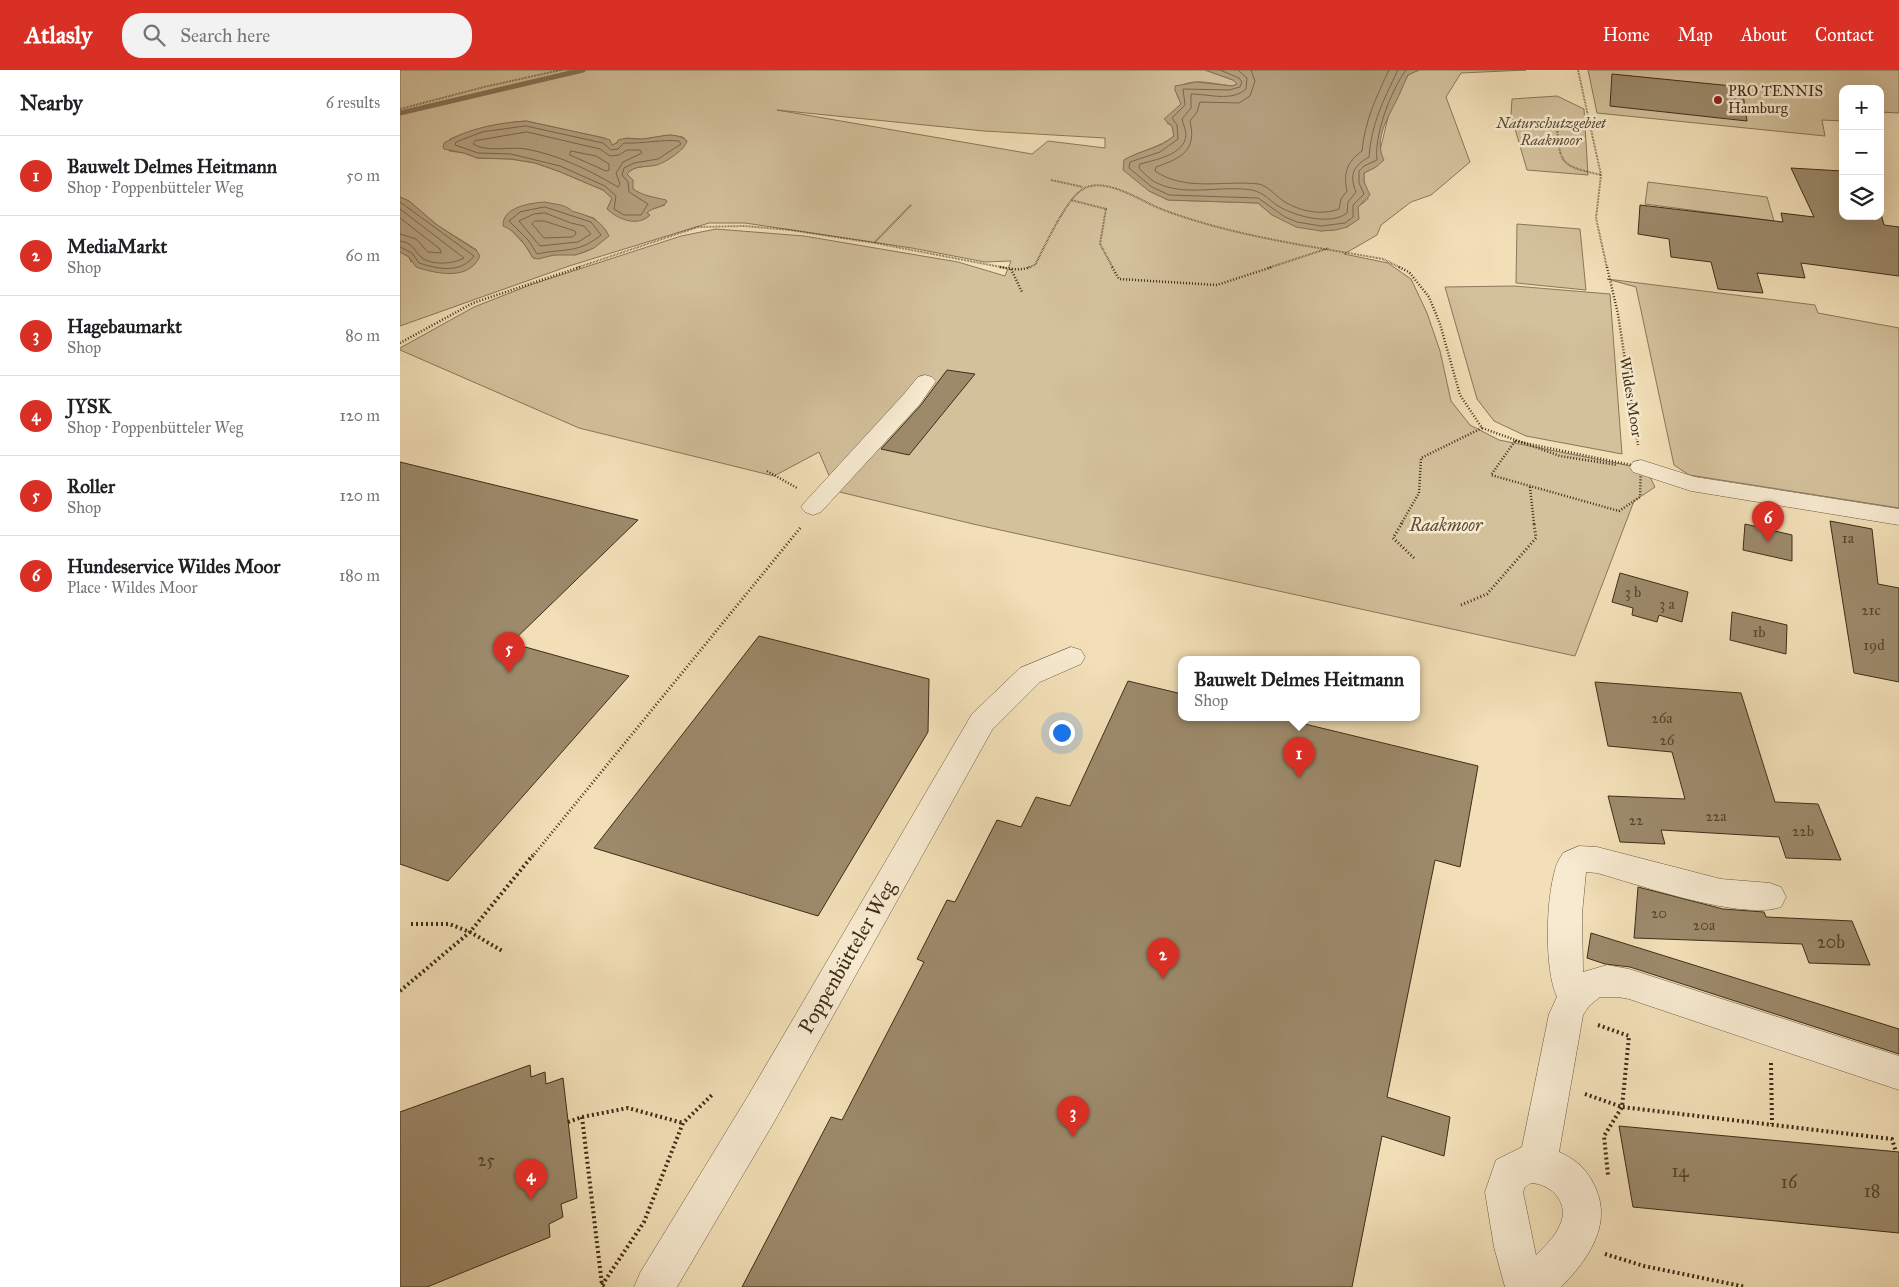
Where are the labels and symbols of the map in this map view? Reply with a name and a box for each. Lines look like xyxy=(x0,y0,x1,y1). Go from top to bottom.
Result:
place label: PRO TENNIS Hamburg xyxy=(1728,82,1823,117)
marker: PRO TENNIS Hamburg xyxy=(1712,94,1724,106)
park label: Naturschutzgebiet Raakmoor xyxy=(1495,114,1607,149)
street label: Wildes Moor xyxy=(1616,356,1646,439)
pin: 6 xyxy=(1752,501,1784,542)
park label: Raakmoor xyxy=(1408,514,1484,536)
house number: 1a xyxy=(1842,529,1855,547)
house number: 3 b xyxy=(1625,583,1641,601)
house number: 3 a xyxy=(1659,595,1675,613)
house number: 21c xyxy=(1861,601,1881,619)
house number: 1b xyxy=(1752,623,1766,641)
pin: 5 xyxy=(493,632,525,673)
house number: 19d xyxy=(1863,636,1885,654)
house number: 26a xyxy=(1651,709,1673,727)
your location xyxy=(1049,720,1075,746)
house number: 26 xyxy=(1659,731,1676,749)
pin: 1 xyxy=(1283,737,1315,778)
house number: 22a xyxy=(1705,807,1727,825)
house number: 22 xyxy=(1629,811,1644,829)
house number: 22b xyxy=(1792,822,1814,840)
street label: Poppenbütteler Weg xyxy=(793,876,902,1038)
house number: 20 xyxy=(1651,904,1667,922)
house number: 20a xyxy=(1693,916,1716,934)
house number: 20b xyxy=(1817,931,1845,953)
pin: 2 xyxy=(1147,938,1179,979)
pin: 3 xyxy=(1057,1096,1089,1137)
house number: 25 xyxy=(477,1149,495,1171)
pin: 4 xyxy=(515,1159,547,1200)
house number: 14 xyxy=(1671,1160,1690,1182)
house number: 16 xyxy=(1781,1171,1798,1193)
house number: 18 xyxy=(1864,1180,1880,1202)

